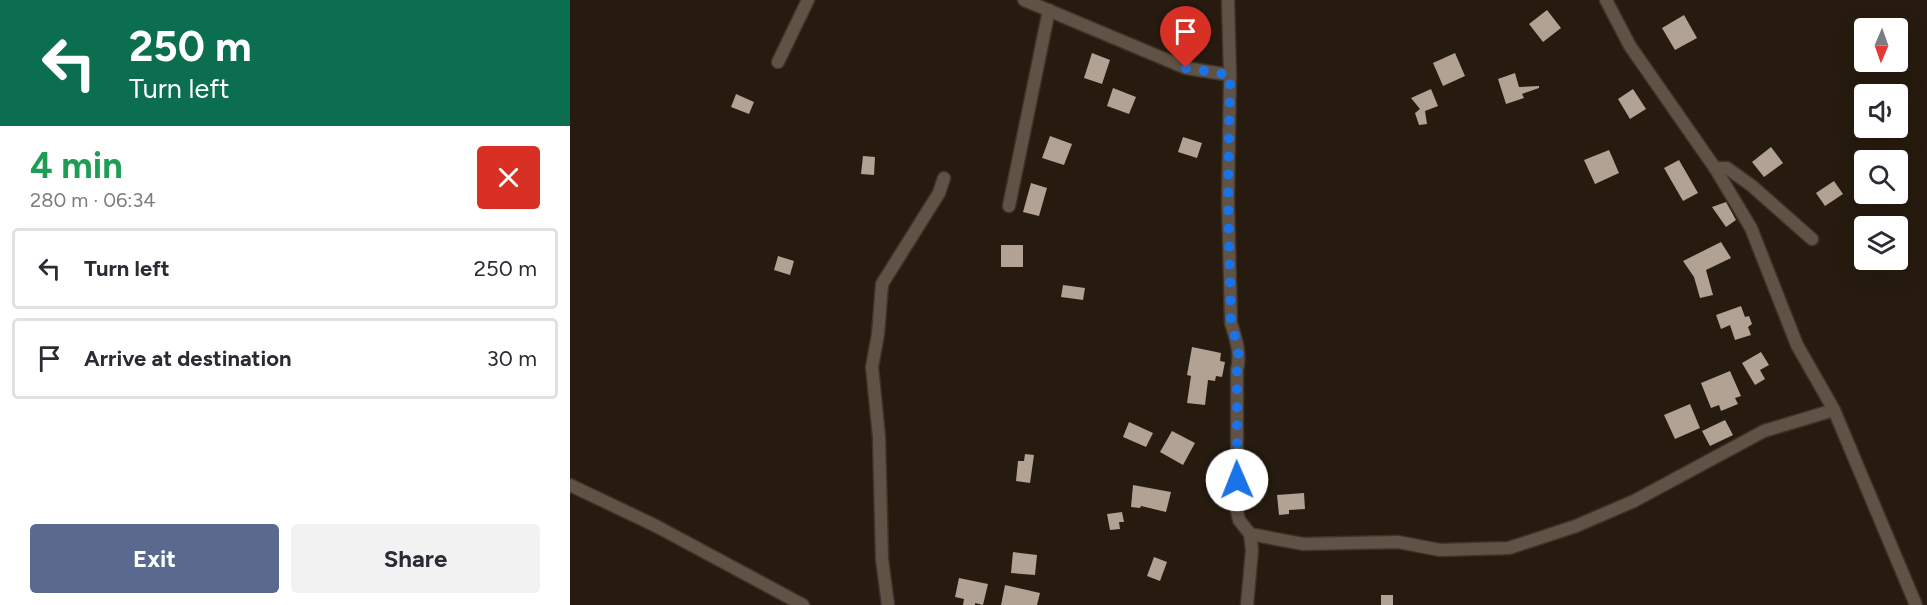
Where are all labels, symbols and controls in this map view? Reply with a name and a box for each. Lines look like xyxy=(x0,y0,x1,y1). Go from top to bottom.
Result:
pin xyxy=(1160,6,1211,68)
icon: arrive xyxy=(1169,15,1202,48)
north arrow xyxy=(1854,18,1908,72)
map controls xyxy=(1854,18,1908,270)
text: 250 m xyxy=(129,21,252,72)
icon: left xyxy=(30,24,108,102)
text: Turn left xyxy=(129,72,229,105)
button: sound xyxy=(1854,84,1908,138)
text: 4 min xyxy=(30,144,123,187)
button: close xyxy=(477,146,540,209)
button: search xyxy=(1854,150,1908,204)
text: 280 m · 06:34 xyxy=(30,188,156,212)
button: layers xyxy=(1854,216,1908,270)
icon: left xyxy=(33,252,66,285)
text: Turn left xyxy=(84,255,170,282)
text: 250 m xyxy=(474,255,537,282)
icon: arrive xyxy=(33,342,66,375)
text: Arrive at destination xyxy=(84,345,292,372)
text: 30 m xyxy=(487,345,537,372)
position arrow xyxy=(1205,448,1269,512)
button: Exit xyxy=(30,524,279,593)
button: Share xyxy=(291,524,540,593)

